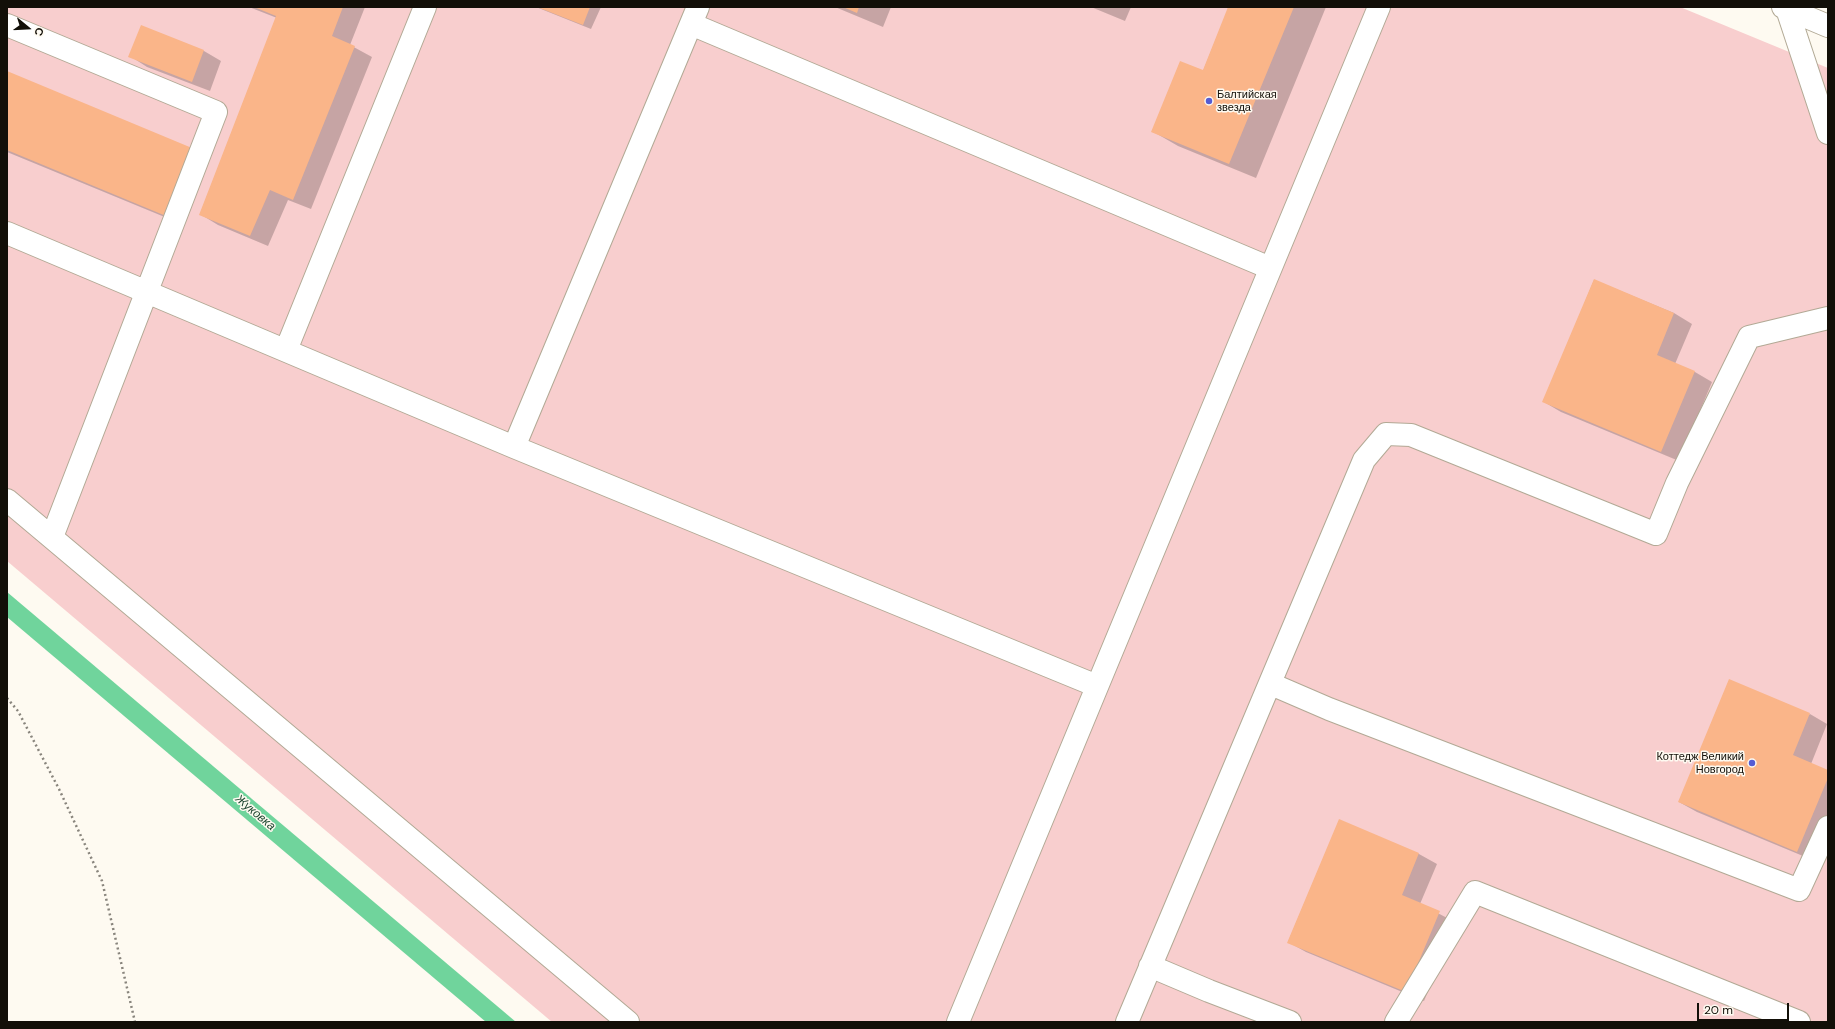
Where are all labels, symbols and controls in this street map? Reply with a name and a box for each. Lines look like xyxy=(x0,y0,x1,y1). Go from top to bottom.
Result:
north arrow xyxy=(8,8,48,48)
text: С xyxy=(32,26,47,38)
place label: Балтийская звезда xyxy=(1217,88,1277,114)
marker: Балтийская звезда xyxy=(1204,96,1214,106)
place label: Коттедж Великий Новгород xyxy=(1656,750,1744,776)
marker: Коттедж Великий Новгород xyxy=(1747,758,1757,768)
water label: Жуковка xyxy=(232,792,278,834)
scale bar xyxy=(1699,995,1791,1021)
text: 20 m xyxy=(1704,1002,1733,1018)

